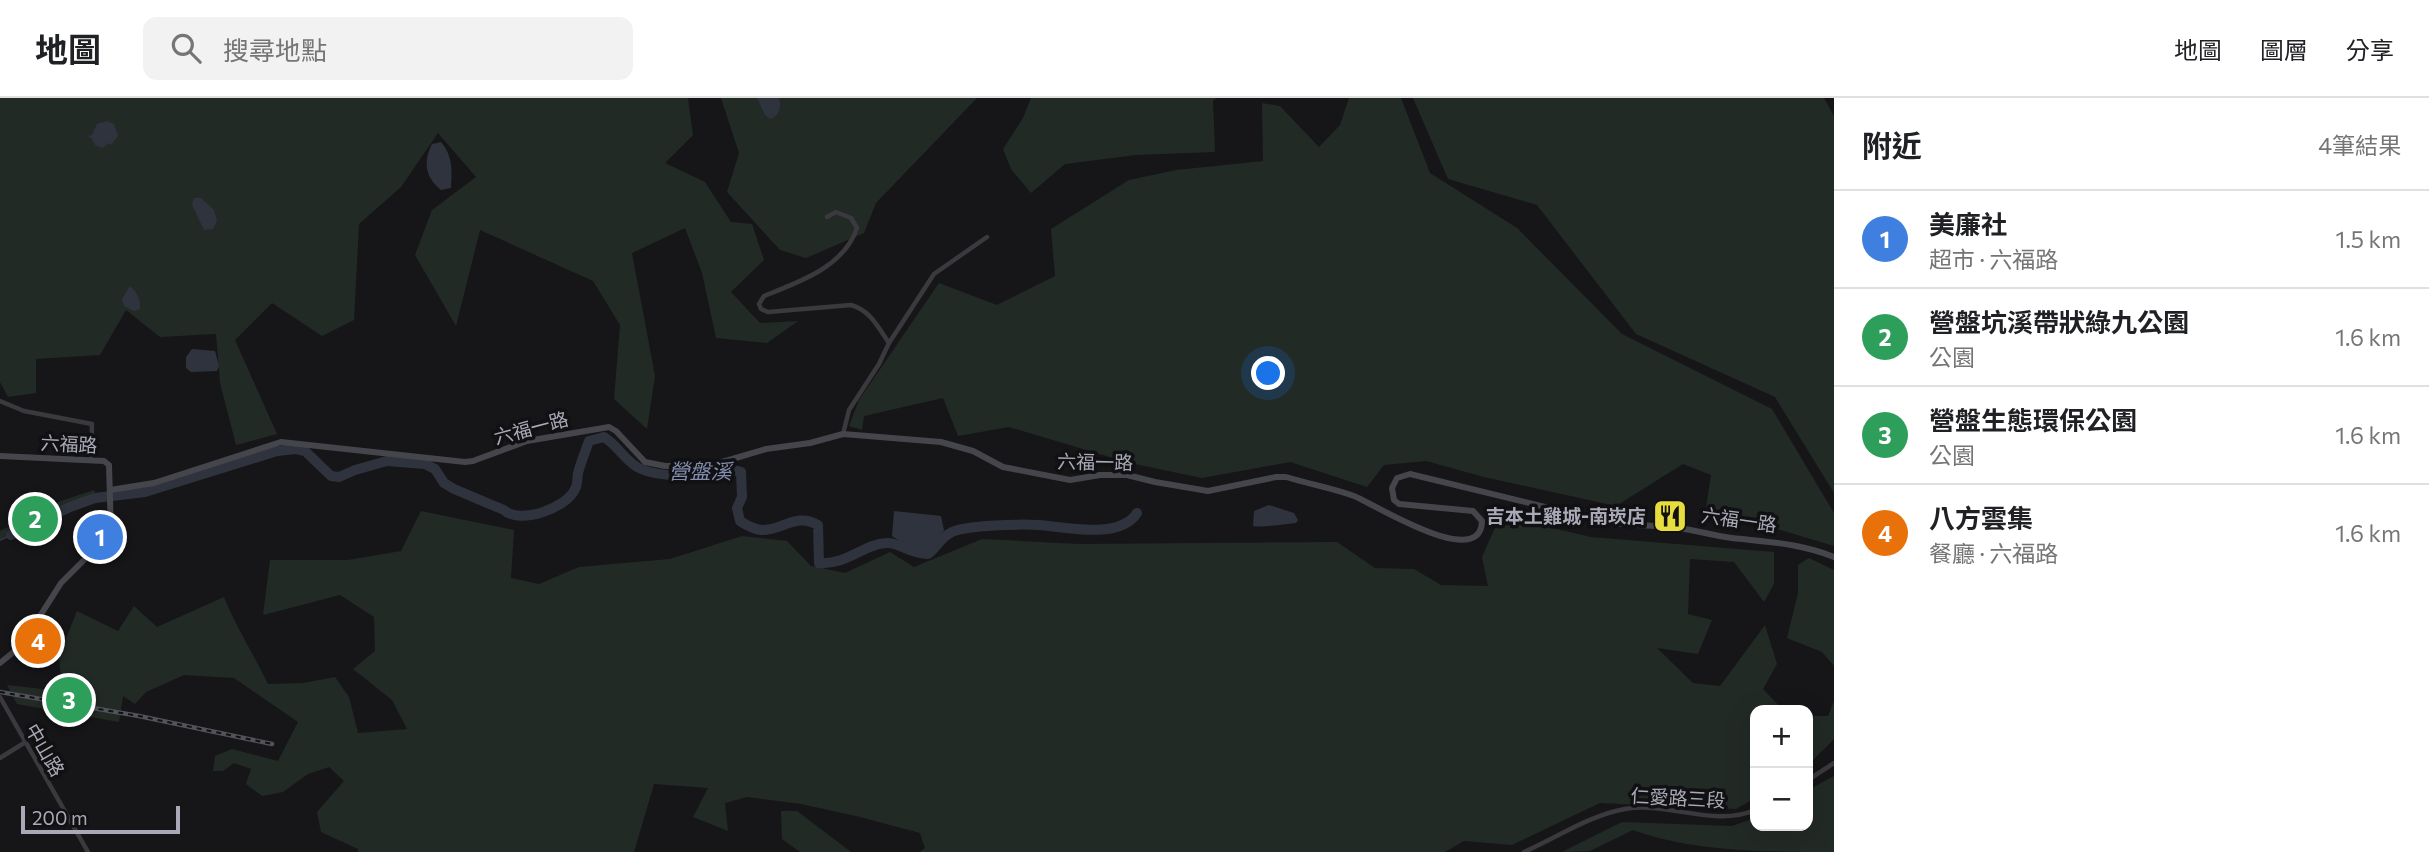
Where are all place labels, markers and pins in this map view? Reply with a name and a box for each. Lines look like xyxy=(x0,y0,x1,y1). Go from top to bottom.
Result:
pin: 2 xyxy=(12,493,58,545)
restaurant icon: 吉本土雞城-南崁店 xyxy=(1651,497,1689,535)
place label: 吉本土雞城-南崁店 xyxy=(1486,504,1646,527)
pin: 1 xyxy=(77,511,123,563)
pin: 4 xyxy=(15,615,61,667)
pin: 3 xyxy=(46,674,92,726)

